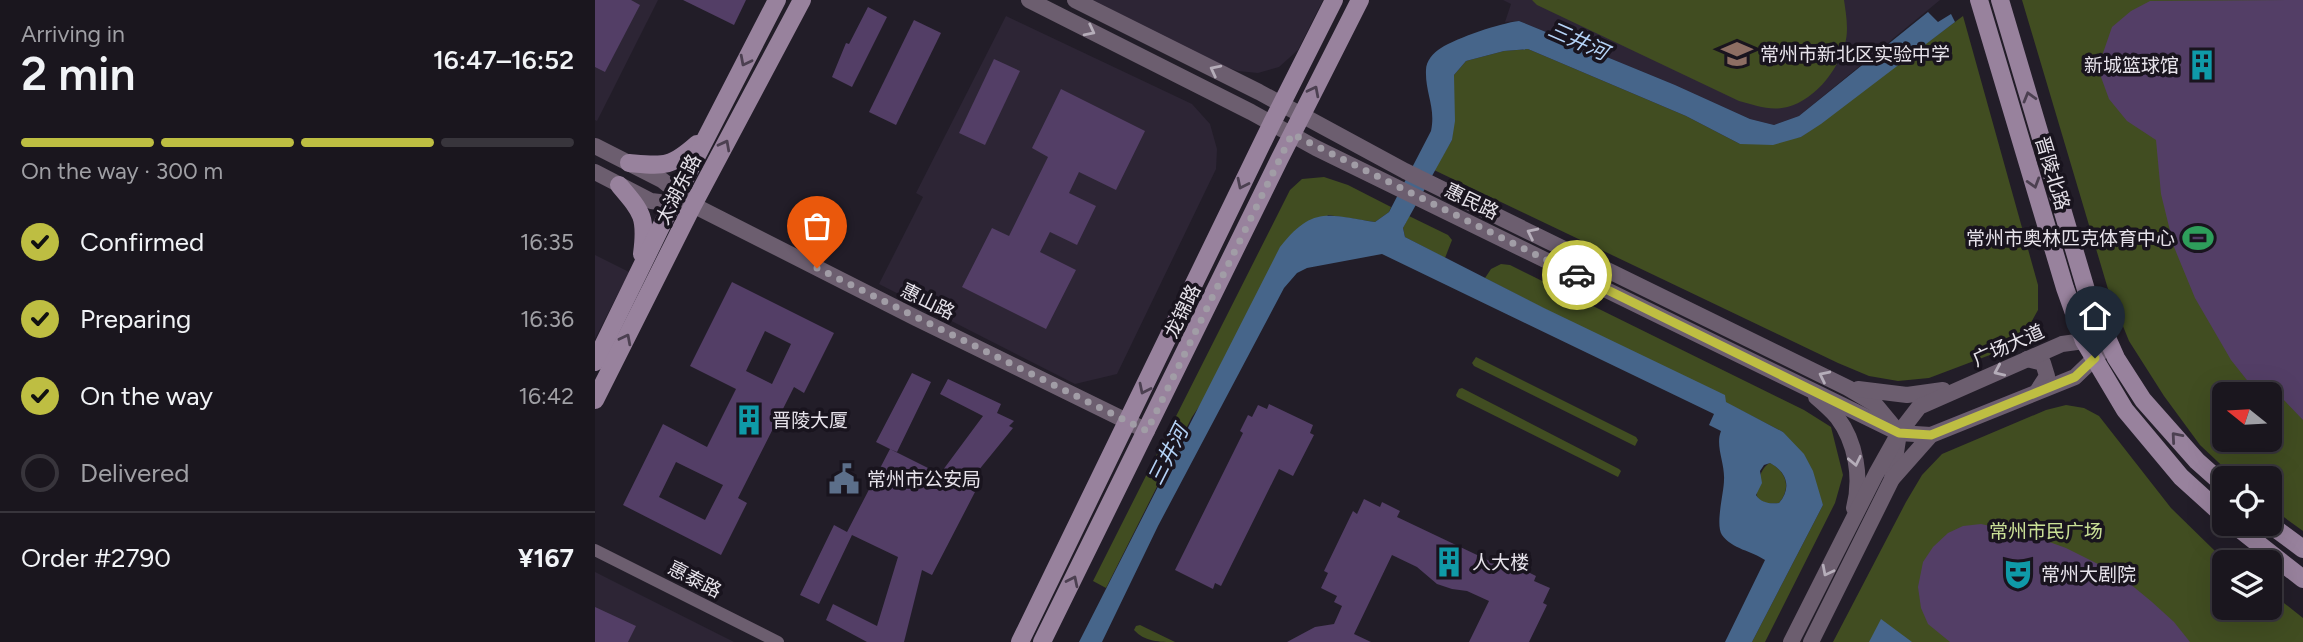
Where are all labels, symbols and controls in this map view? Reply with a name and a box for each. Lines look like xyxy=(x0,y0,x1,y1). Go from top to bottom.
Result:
water label: 三井河 xyxy=(1544,16,1616,66)
text: Arriving in xyxy=(21,20,125,48)
one-way arrow xyxy=(1083,22,1095,36)
school or university icon: 常州市新北区实验中学 xyxy=(1720,37,1754,71)
place label: 常州市新北区实验中学 xyxy=(1760,43,1950,66)
text: 16:47–16:52 xyxy=(433,44,574,76)
text: 2 min xyxy=(21,46,136,102)
building icon: 新城篮球馆 xyxy=(2185,48,2219,82)
one-way arrow xyxy=(740,54,754,66)
place label: 新城篮球馆 xyxy=(2084,54,2179,77)
one-way arrow xyxy=(1210,65,1222,79)
one-way arrow xyxy=(1305,86,1319,98)
one-way arrow xyxy=(2023,92,2038,104)
street label: 晋陵北路 xyxy=(2030,133,2075,213)
one-way arrow xyxy=(716,140,730,152)
street label: 太湖东路 xyxy=(651,150,706,228)
text: On the way · 300 m xyxy=(21,157,223,185)
one-way arrow xyxy=(1237,177,1251,189)
one-way arrow xyxy=(2025,177,2040,189)
street label: 惠民路 xyxy=(1441,179,1502,224)
pin xyxy=(787,196,847,268)
icon: bag xyxy=(798,207,836,245)
sports icon: 常州市奥林匹克体育中心 xyxy=(2181,221,2215,255)
icon: check xyxy=(21,223,59,261)
text: Confirmed xyxy=(80,226,204,258)
one-way arrow xyxy=(1527,227,1539,241)
place label: 常州市奥林匹克体育中心 xyxy=(1966,227,2175,250)
text: 16:35 xyxy=(520,228,574,256)
courier xyxy=(1542,240,1612,310)
icon: car xyxy=(1558,256,1596,294)
street label: 惠山路 xyxy=(897,279,958,324)
street label: 龙锦路 xyxy=(1160,281,1205,342)
pin xyxy=(2065,286,2125,358)
icon: home xyxy=(2076,297,2114,335)
icon: check xyxy=(21,300,59,338)
text: Preparing xyxy=(80,303,191,335)
text: 16:36 xyxy=(520,305,574,333)
street label: 广场大道 xyxy=(1969,319,2048,371)
one-way arrow xyxy=(617,333,631,346)
one-way arrow xyxy=(1994,363,2006,377)
one-way arrow xyxy=(1819,371,1831,385)
icon: check xyxy=(21,377,59,415)
text: On the way xyxy=(80,380,213,412)
text: 16:42 xyxy=(519,382,574,410)
one-way arrow xyxy=(1138,382,1152,394)
north arrow xyxy=(2212,382,2282,452)
map controls xyxy=(2212,382,2282,620)
building icon: 晋陵大厦 xyxy=(732,403,766,437)
place label: 晋陵大厦 xyxy=(772,409,848,432)
water label: 三井河 xyxy=(1142,417,1195,489)
one-way arrow xyxy=(2172,432,2184,445)
one-way arrow xyxy=(1846,455,1861,467)
text: Delivered xyxy=(80,457,189,489)
public building icon: 常州市公安局 xyxy=(827,462,861,496)
button: locate xyxy=(2212,466,2282,536)
place label: 常州市公安局 xyxy=(867,468,981,491)
park label: 常州市民广场 xyxy=(1989,520,2103,543)
text: Order #2790 xyxy=(21,542,171,574)
text: ¥167 xyxy=(518,542,574,574)
building icon: 人大楼 xyxy=(1432,545,1466,579)
button: layers xyxy=(2212,550,2282,620)
place label: 人大楼 xyxy=(1472,551,1529,574)
street label: 惠泰路 xyxy=(664,556,725,603)
theatre icon: 常州大剧院 xyxy=(2001,557,2035,591)
place label: 常州大剧院 xyxy=(2041,563,2136,586)
one-way arrow xyxy=(1821,564,1835,576)
one-way arrow xyxy=(1064,576,1078,588)

